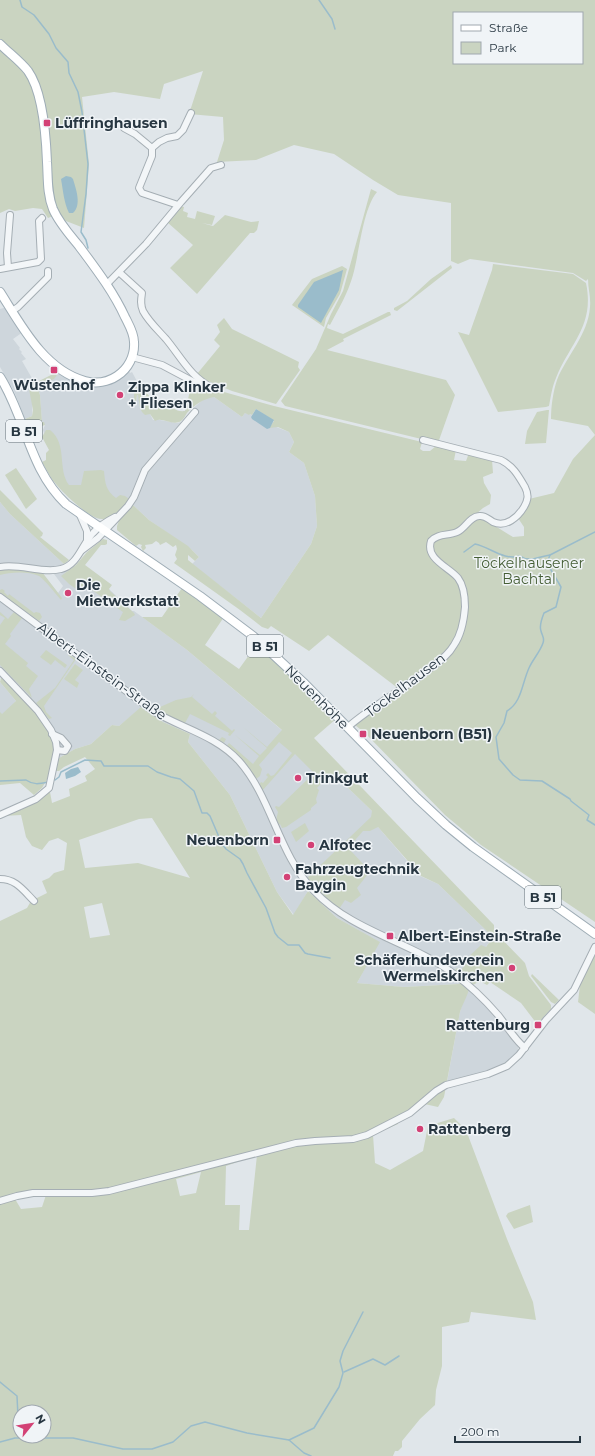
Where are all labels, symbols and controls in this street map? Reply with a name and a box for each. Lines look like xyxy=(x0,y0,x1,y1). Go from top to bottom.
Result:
legend xyxy=(453,12,583,64)
text: Straße xyxy=(489,20,528,35)
text: Park xyxy=(489,40,517,55)
place label: Lüffringhausen xyxy=(55,114,168,132)
marker: Lüffringhausen xyxy=(42,118,52,128)
marker: Wüstenhof xyxy=(49,365,59,375)
place label: Wüstenhof xyxy=(13,376,95,394)
place label: Zippa Klinker + Fliesen xyxy=(128,378,226,412)
marker: Zippa Klinker + Fliesen xyxy=(115,390,125,400)
road number: B 51 xyxy=(6,420,42,442)
park label: Töckelhausener Bachtal xyxy=(474,554,584,588)
place label: Die Mietwerkstatt xyxy=(76,576,179,610)
marker: Die Mietwerkstatt xyxy=(63,588,73,598)
street label: Albert-Einstein-Straße xyxy=(34,618,170,724)
road number: B 51 xyxy=(247,635,283,657)
street label: Töckelhausen xyxy=(361,649,449,721)
street label: Neuenhöhe xyxy=(281,661,353,733)
place label: Neuenborn (B51) xyxy=(371,725,492,743)
marker: Neuenborn (B51) xyxy=(358,729,368,739)
place label: Trinkgut xyxy=(306,769,369,787)
marker: Trinkgut xyxy=(293,773,303,783)
place label: Neuenborn xyxy=(186,831,269,849)
marker: Neuenborn xyxy=(272,835,282,845)
place label: Alfotec xyxy=(318,836,372,854)
marker: Alfotec xyxy=(306,840,316,850)
place label: Fahrzeugtechnik Baygin xyxy=(295,860,420,894)
marker: Fahrzeugtechnik Baygin xyxy=(282,872,292,882)
road number: B 51 xyxy=(525,886,561,908)
place label: Albert-Einstein-Straße xyxy=(397,927,561,945)
marker: Albert-Einstein-Straße xyxy=(385,931,395,941)
place label: Schäferhundeverein Wermelskirchen xyxy=(355,951,504,985)
marker: Schäferhundeverein Wermelskirchen xyxy=(507,963,517,973)
place label: Rattenburg xyxy=(446,1016,530,1034)
marker: Rattenburg xyxy=(533,1020,543,1030)
place label: Rattenberg xyxy=(428,1120,511,1138)
marker: Rattenberg xyxy=(415,1124,425,1134)
north arrow xyxy=(12,1404,52,1444)
text: N xyxy=(32,1412,49,1426)
scale bar xyxy=(455,1418,580,1444)
text: 200 m xyxy=(461,1424,500,1439)

